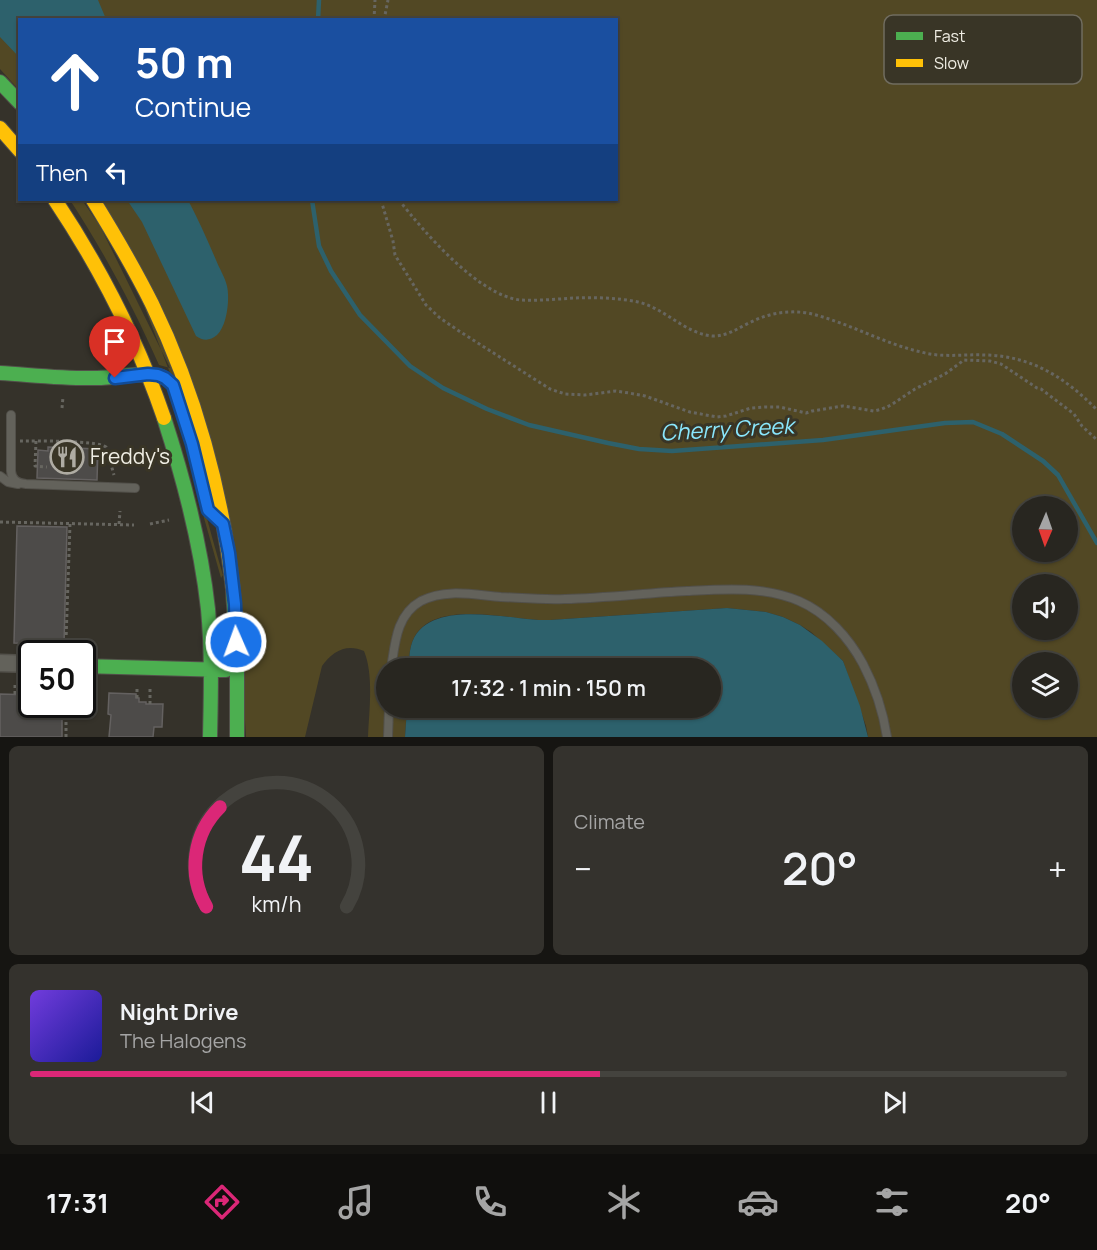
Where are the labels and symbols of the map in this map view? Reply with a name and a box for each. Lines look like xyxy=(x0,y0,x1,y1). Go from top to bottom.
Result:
legend xyxy=(884,15,1082,84)
text: Fast xyxy=(934,25,965,47)
text: Slow xyxy=(934,52,969,74)
pin xyxy=(89,316,140,378)
water label: Cherry Creek xyxy=(660,410,798,447)
restaurant icon: Freddy's xyxy=(49,439,85,475)
place label: Freddy's xyxy=(90,442,170,470)
north arrow xyxy=(1012,496,1078,562)
position arrow xyxy=(204,610,268,674)
speed limit sign: 50 xyxy=(18,640,96,718)

